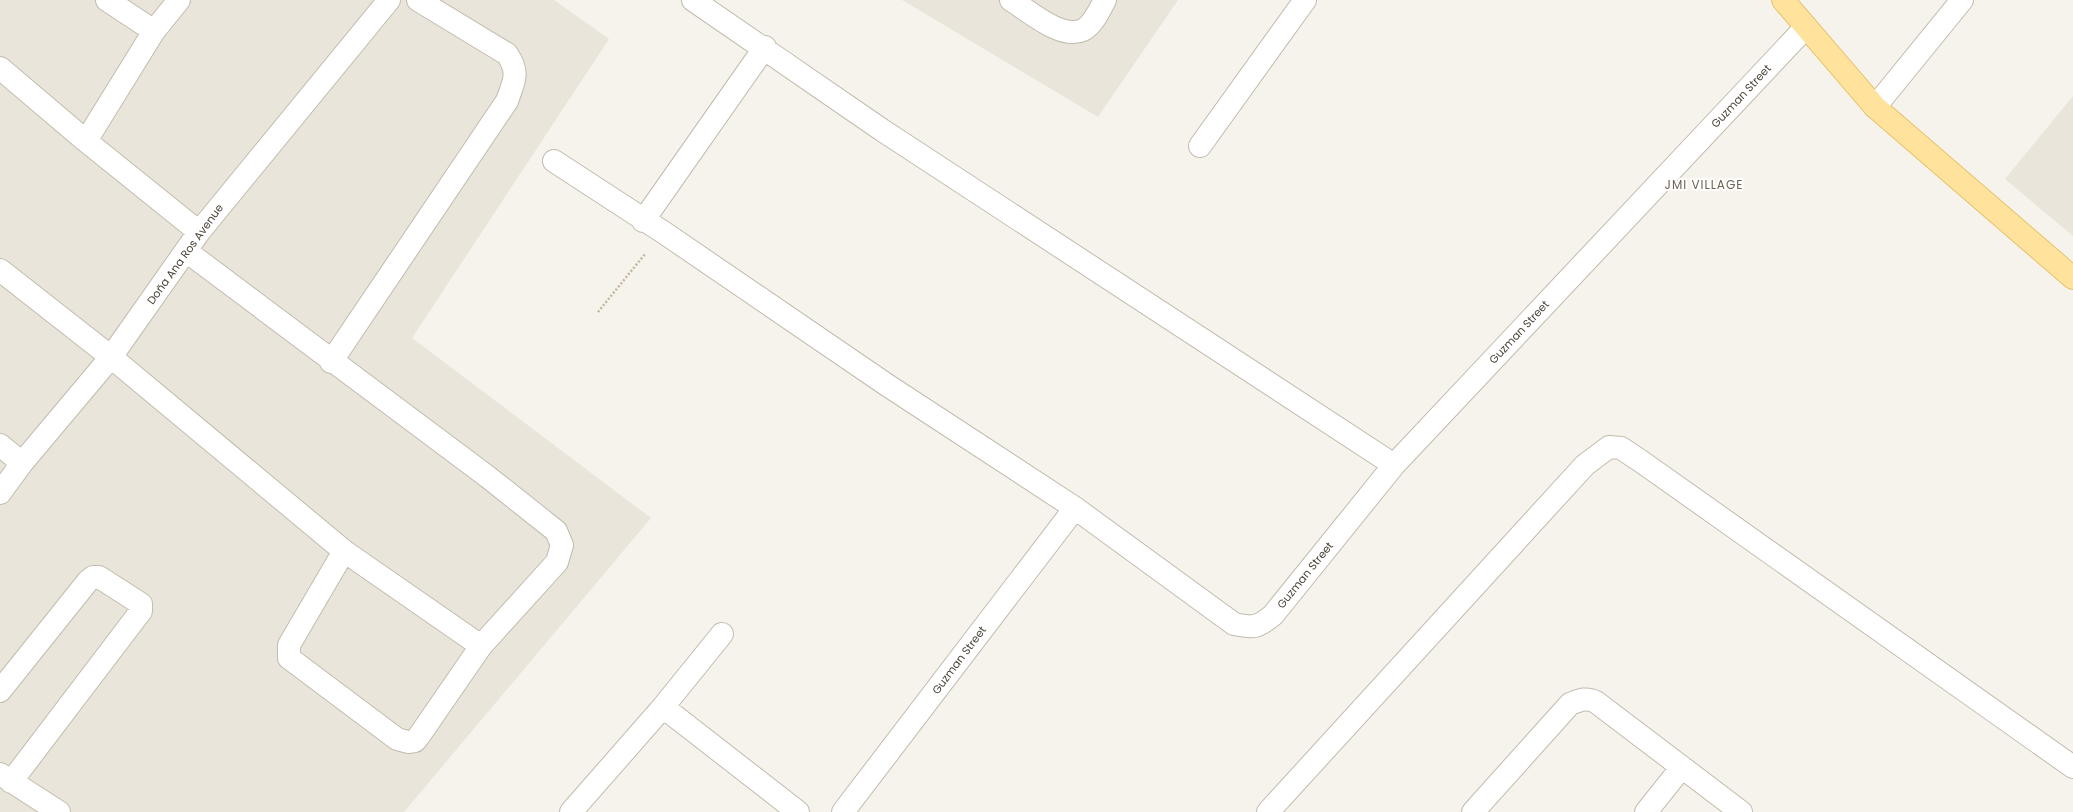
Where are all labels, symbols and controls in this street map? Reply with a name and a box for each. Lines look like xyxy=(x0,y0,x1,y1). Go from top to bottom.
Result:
street label: Guzman Street xyxy=(1707,61,1775,131)
district label: JMI VILLAGE xyxy=(1665,176,1743,193)
street label: Doña Ana Ros Avenue xyxy=(143,200,227,308)
street label: Guzman Street xyxy=(1485,297,1553,367)
street label: Guzman Street xyxy=(1273,538,1337,612)
street label: Guzman Street xyxy=(928,623,990,697)

